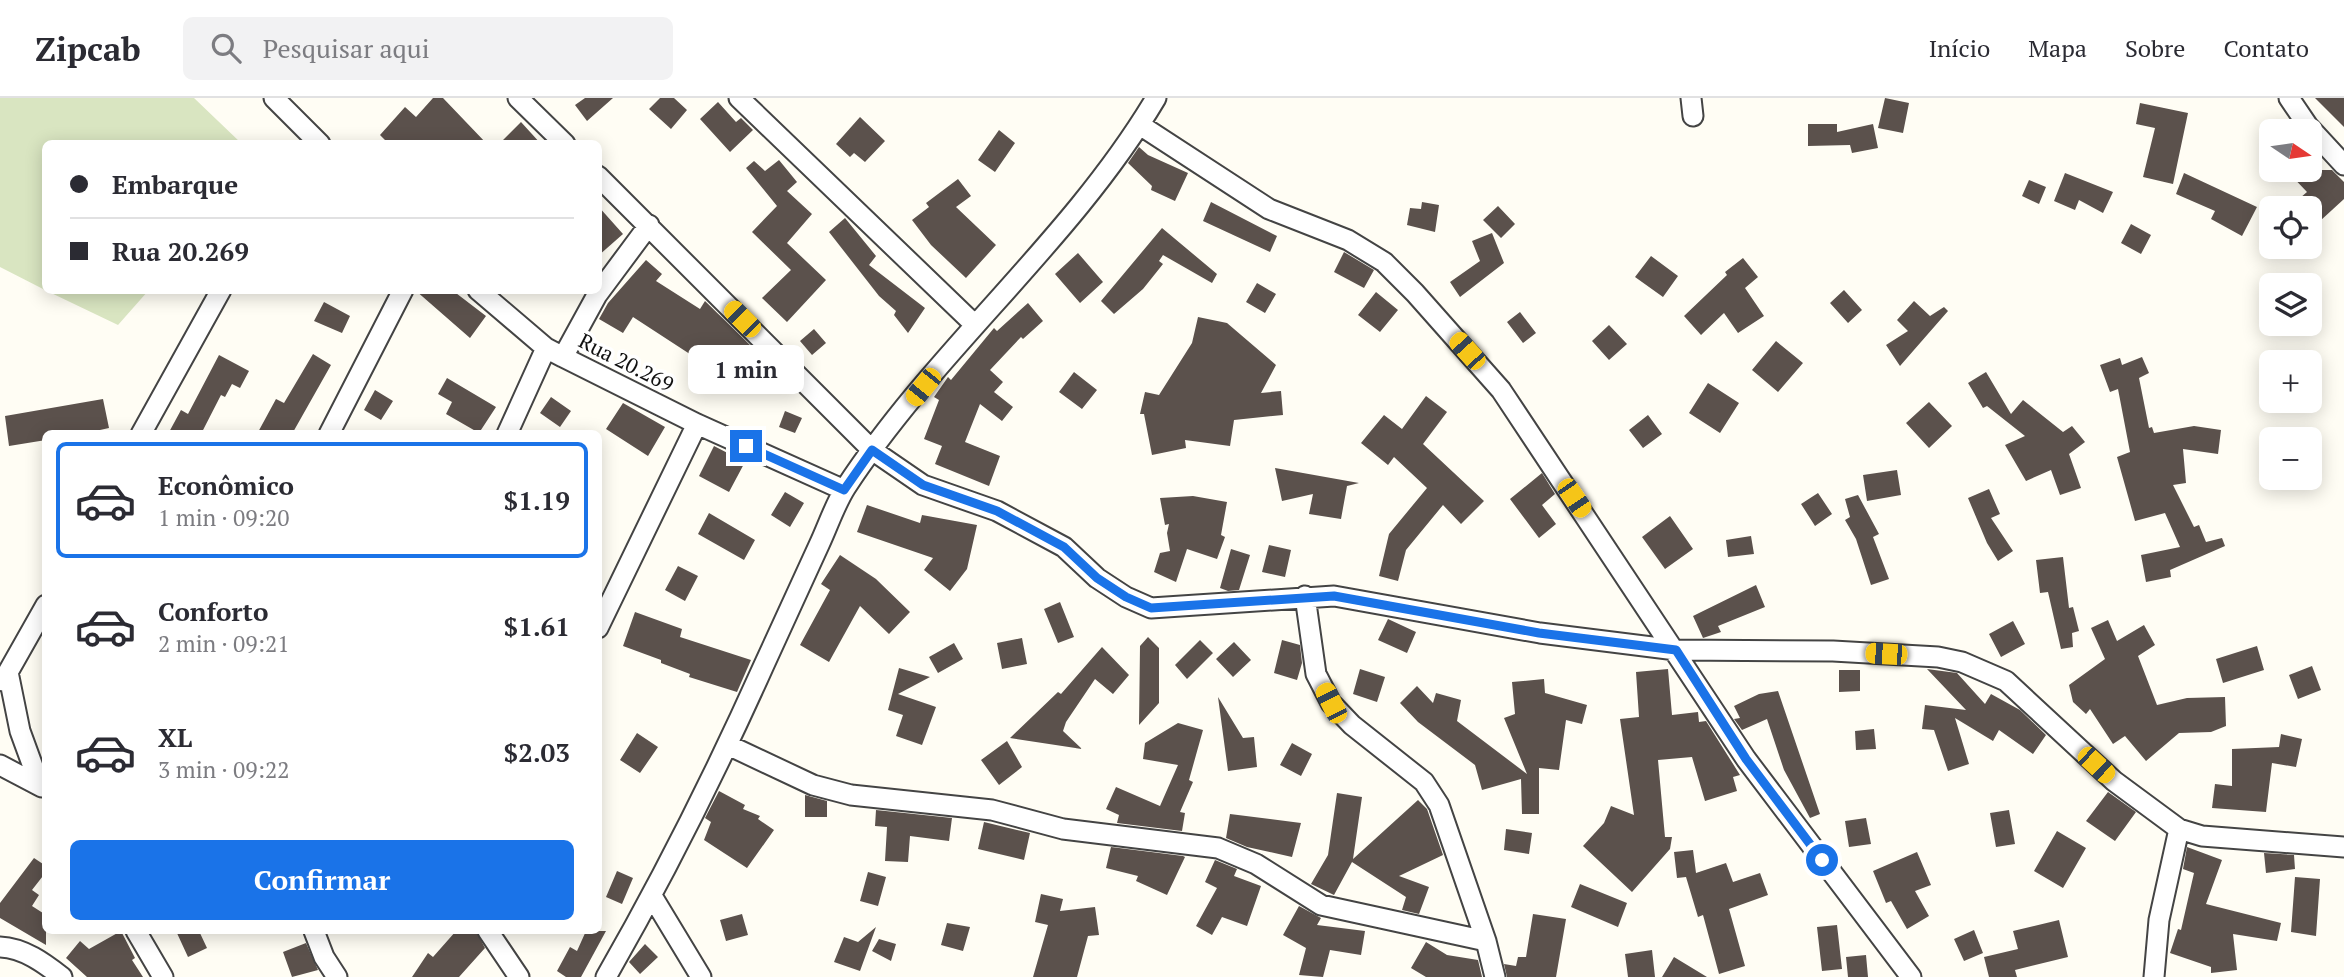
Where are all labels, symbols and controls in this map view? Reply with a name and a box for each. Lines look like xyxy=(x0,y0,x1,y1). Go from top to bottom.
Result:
search box xyxy=(183,17,673,80)
text: Zipcab xyxy=(35,27,141,70)
icon: search xyxy=(207,29,245,67)
text: Pesquisar aqui xyxy=(263,31,430,65)
text: Início xyxy=(1929,32,1990,64)
text: Mapa xyxy=(2028,32,2087,64)
text: Sobre xyxy=(2125,32,2185,64)
text: Contato xyxy=(2223,32,2309,64)
north arrow xyxy=(2259,119,2322,182)
map controls xyxy=(2259,119,2322,490)
text: Embarque xyxy=(112,167,238,201)
button: locate xyxy=(2259,196,2322,259)
text: Rua 20.269 xyxy=(112,234,249,268)
button: layers xyxy=(2259,273,2322,336)
car xyxy=(720,297,765,341)
street label: Rua 20.269 xyxy=(574,326,679,398)
car xyxy=(1446,328,1489,374)
callout: 1 min xyxy=(688,344,804,394)
button: + xyxy=(2259,350,2322,413)
text: 1 min xyxy=(715,354,777,385)
car xyxy=(902,364,945,410)
button: − xyxy=(2259,427,2322,490)
route end xyxy=(730,430,762,462)
text: Econômico xyxy=(158,468,294,502)
icon: car xyxy=(74,469,137,532)
car xyxy=(1554,475,1595,521)
text: $1.19 xyxy=(504,483,570,517)
text: 1 min · 09:20 xyxy=(158,502,290,533)
text: Conforto xyxy=(158,594,268,628)
icon: car xyxy=(74,595,137,658)
text: $1.61 xyxy=(504,609,570,643)
text: 2 min · 09:21 xyxy=(158,628,290,659)
car xyxy=(1865,642,1908,666)
car xyxy=(1313,680,1350,726)
text: XL xyxy=(158,720,192,754)
icon: car xyxy=(74,721,137,784)
text: $2.03 xyxy=(504,735,570,769)
car xyxy=(2074,743,2119,787)
text: 3 min · 09:22 xyxy=(158,754,290,785)
button: Confirmar xyxy=(70,840,574,920)
route start xyxy=(1806,844,1838,876)

